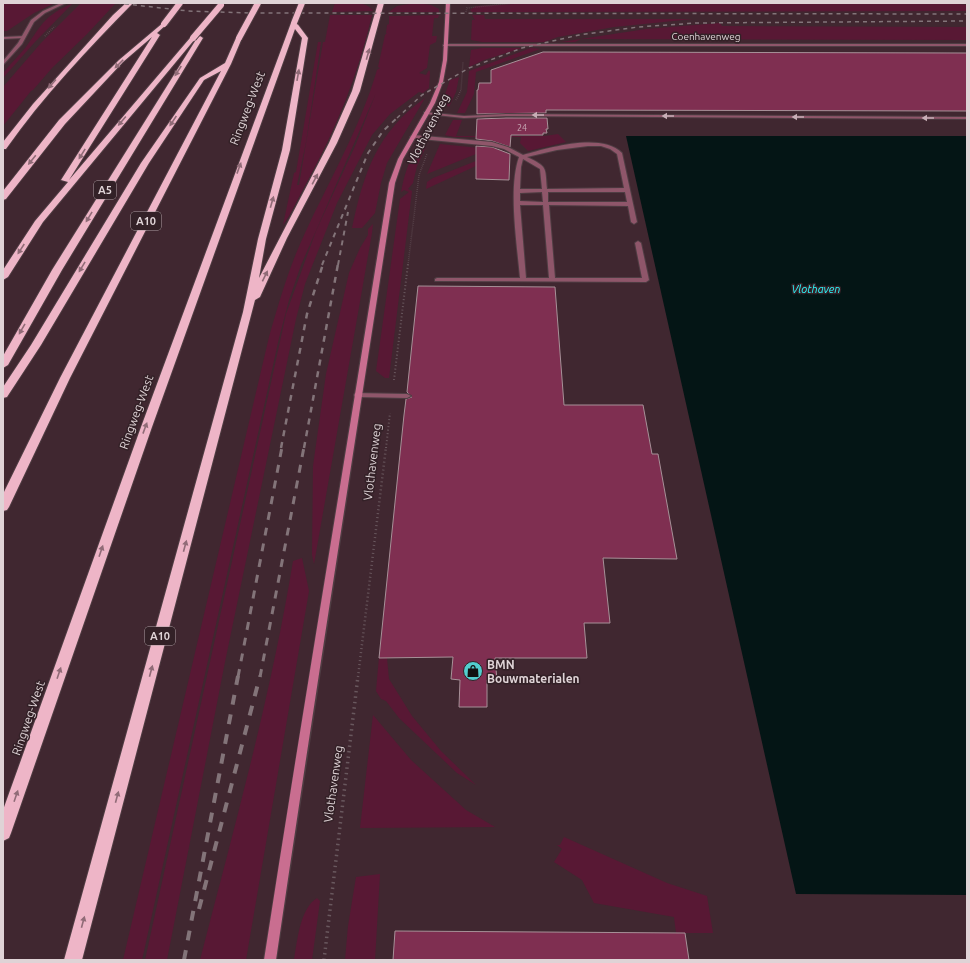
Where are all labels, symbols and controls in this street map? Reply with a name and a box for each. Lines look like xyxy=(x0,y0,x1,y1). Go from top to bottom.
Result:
street label: Coenhavenweg xyxy=(671,31,741,42)
one-way arrow xyxy=(365,47,371,60)
one-way arrow xyxy=(114,59,124,69)
one-way arrow xyxy=(175,65,182,76)
street label: Ringweg-West xyxy=(227,69,267,147)
one-way arrow xyxy=(296,69,302,81)
one-way arrow xyxy=(48,80,57,89)
street label: Vlothavenweg xyxy=(405,91,451,167)
one-way arrow xyxy=(531,112,544,118)
one-way arrow xyxy=(661,113,674,119)
one-way arrow xyxy=(791,114,804,120)
one-way arrow xyxy=(921,115,934,121)
one-way arrow xyxy=(118,116,127,126)
one-way arrow xyxy=(169,116,177,127)
house number: 24 xyxy=(517,123,527,133)
one-way arrow xyxy=(78,149,86,159)
one-way arrow xyxy=(28,155,36,166)
one-way arrow xyxy=(237,162,243,174)
one-way arrow xyxy=(311,173,318,185)
road number: A5 xyxy=(94,181,116,199)
one-way arrow xyxy=(269,195,275,207)
one-way arrow xyxy=(85,211,92,223)
road number: A10 xyxy=(131,212,161,230)
one-way arrow xyxy=(17,244,25,254)
one-way arrow xyxy=(79,261,86,273)
one-way arrow xyxy=(262,271,268,282)
water label: Vlothaven xyxy=(791,283,841,295)
one-way arrow xyxy=(19,323,26,335)
street label: Ringweg-West xyxy=(117,373,156,451)
one-way arrow xyxy=(142,422,148,434)
street label: Vlothavenweg xyxy=(361,423,383,501)
one-way arrow xyxy=(182,540,188,552)
one-way arrow xyxy=(99,544,105,556)
road number: A10 xyxy=(145,627,175,645)
place label: BMN Bouwmaterialen xyxy=(487,658,580,685)
shop icon: BMN Bouwmaterialen xyxy=(462,660,484,682)
one-way arrow xyxy=(148,665,154,677)
one-way arrow xyxy=(56,667,62,679)
street label: Ringweg-West xyxy=(9,679,47,757)
street label: Vlothavenweg xyxy=(321,745,345,823)
one-way arrow xyxy=(13,790,19,802)
one-way arrow xyxy=(114,791,120,803)
one-way arrow xyxy=(80,916,86,928)

